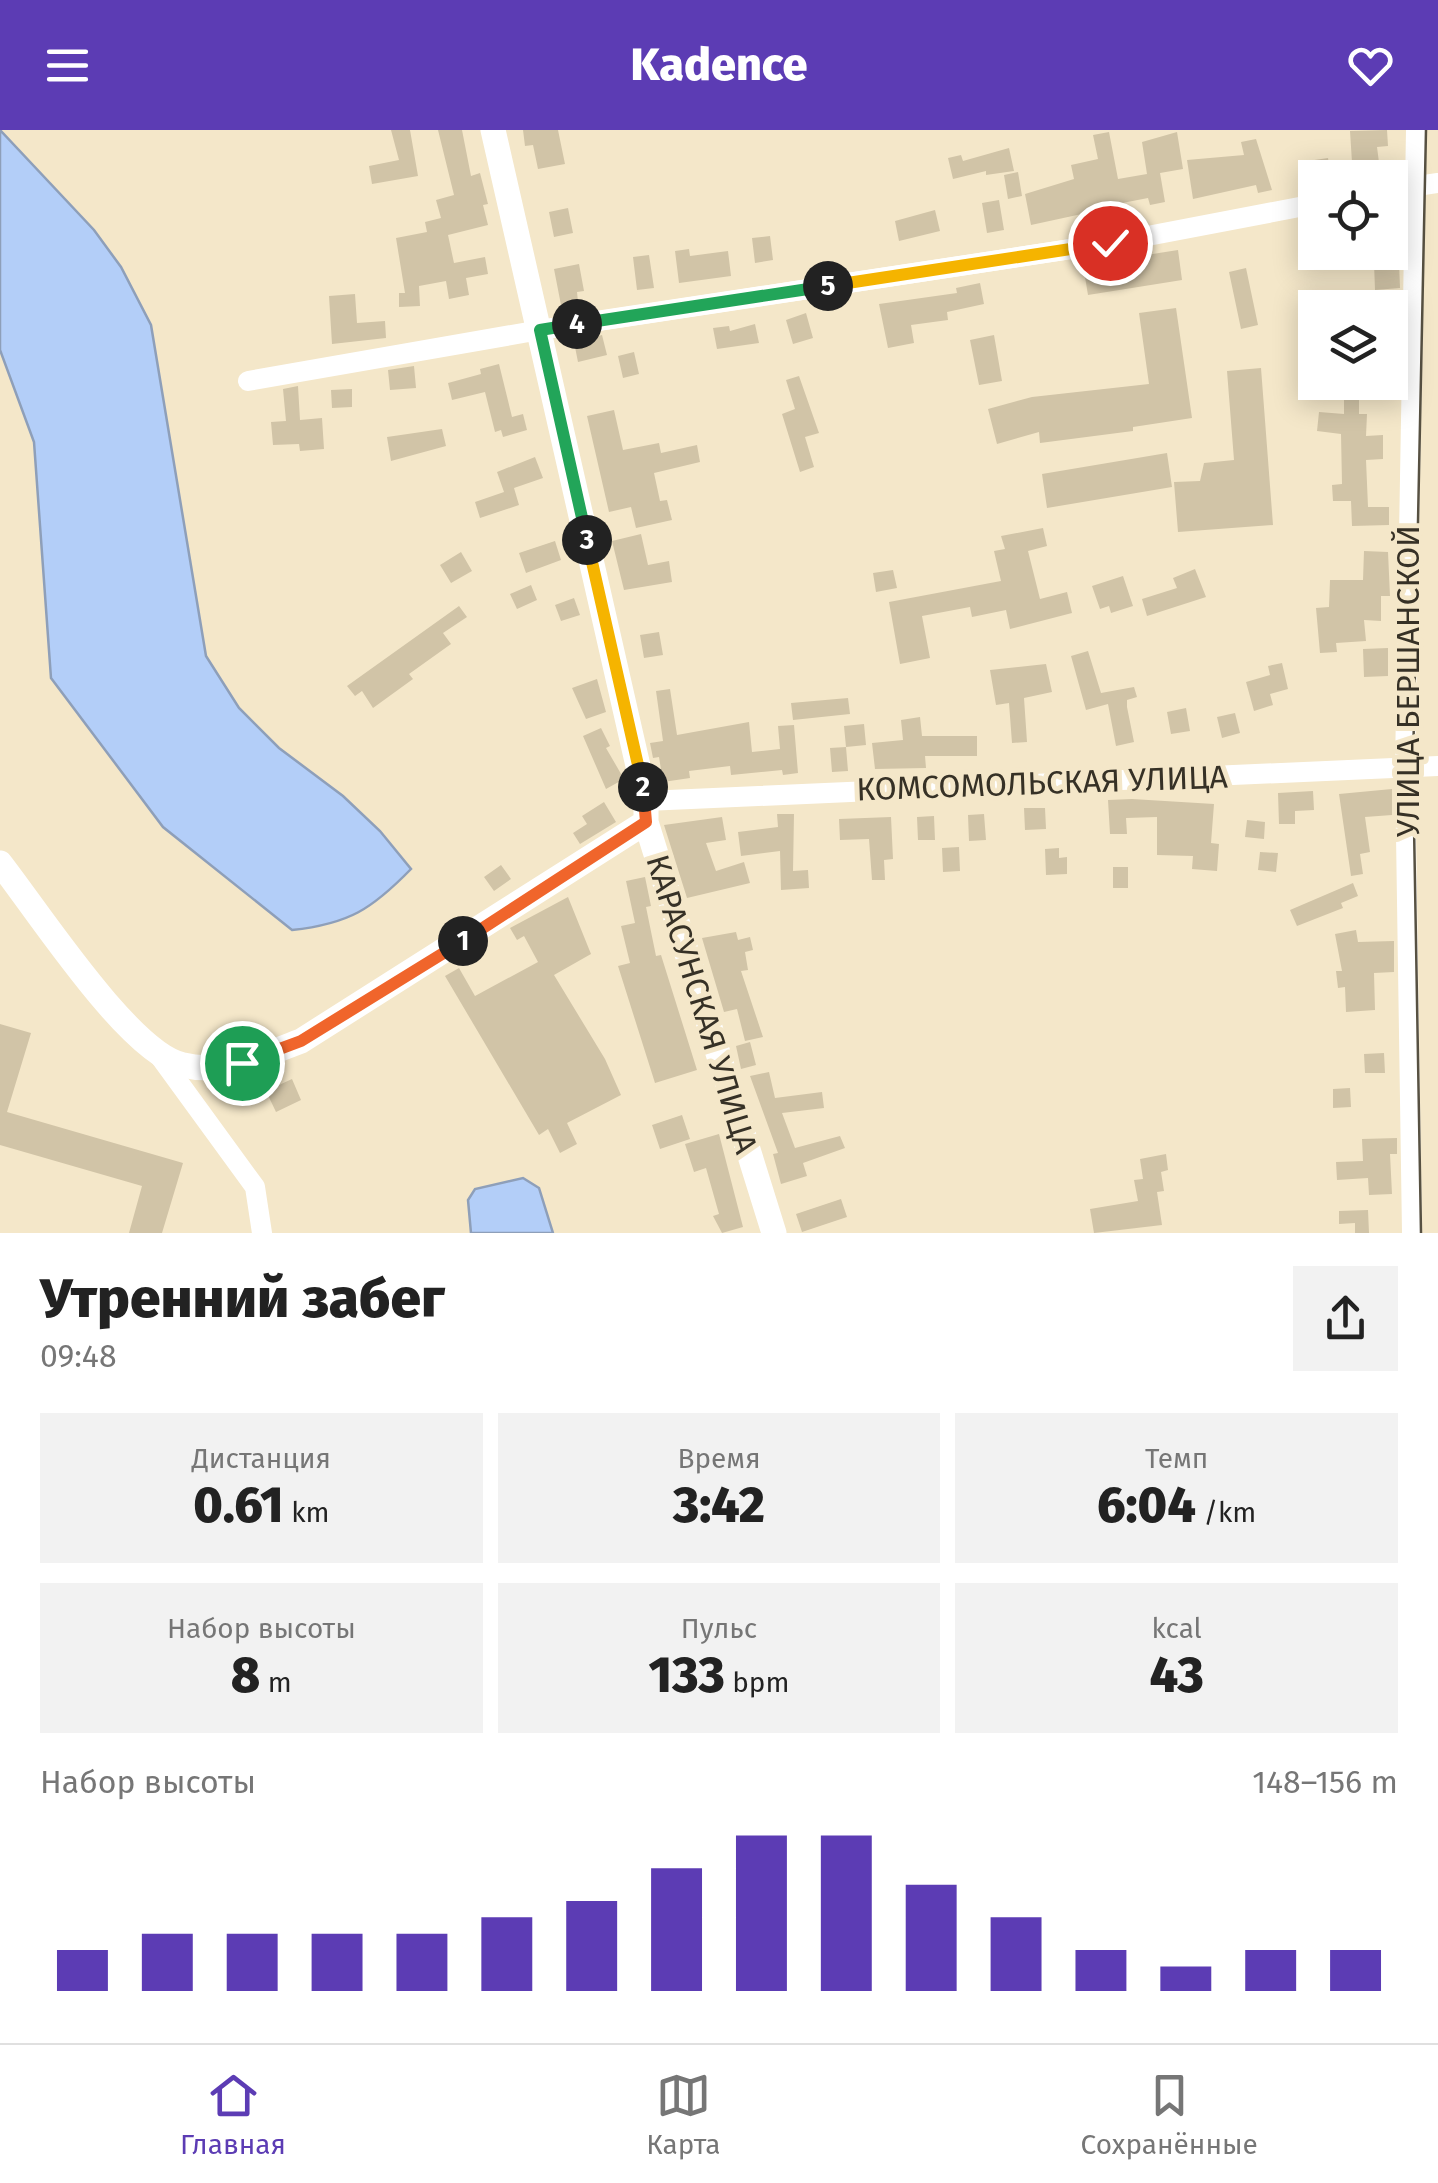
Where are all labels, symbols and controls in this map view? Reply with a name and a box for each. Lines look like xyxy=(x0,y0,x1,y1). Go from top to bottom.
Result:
icon: menu xyxy=(40,38,95,93)
text: Kadence xyxy=(631,38,807,92)
icon: heart xyxy=(1343,38,1398,93)
map controls xyxy=(1298,160,1408,400)
button: locate xyxy=(1298,160,1408,270)
pin xyxy=(1068,201,1153,286)
icon: check xyxy=(1083,216,1138,271)
pin: 5 xyxy=(803,261,853,311)
text: 5 xyxy=(820,269,836,302)
button: layers xyxy=(1298,290,1408,400)
pin: 4 xyxy=(552,299,602,349)
text: 4 xyxy=(569,307,585,340)
pin: 3 xyxy=(562,515,612,565)
text: 3 xyxy=(580,523,594,556)
street label: УЛИЦА БЕРШАНСКОЙ xyxy=(1389,525,1427,837)
street label: КОМСОМОЛЬСКАЯ УЛИЦА xyxy=(856,758,1229,808)
pin: 2 xyxy=(618,762,668,812)
text: 2 xyxy=(636,770,650,803)
street label: КАРАСУНСКАЯ УЛИЦА xyxy=(638,850,766,1159)
pin: 1 xyxy=(438,916,488,966)
text: 1 xyxy=(457,924,470,957)
pin xyxy=(200,1021,285,1106)
icon: arrive xyxy=(215,1036,270,1091)
text: Утренний забег xyxy=(40,1266,445,1332)
button: share xyxy=(1293,1266,1398,1371)
text: 09:48 xyxy=(40,1337,117,1375)
text: Дистанция xyxy=(192,1442,331,1475)
text: Время xyxy=(677,1442,761,1475)
text: Темп xyxy=(1145,1442,1208,1475)
text: 0.61 xyxy=(193,1475,284,1535)
text: 3:42 xyxy=(673,1475,765,1535)
text: 6:04 xyxy=(1097,1475,1196,1535)
text: km xyxy=(284,1496,330,1529)
text: /km xyxy=(1196,1496,1256,1529)
text: Набор высоты xyxy=(167,1612,356,1645)
text: Пульс xyxy=(681,1612,757,1645)
text: kcal xyxy=(1151,1612,1202,1645)
text: 8 xyxy=(231,1645,260,1705)
text: 133 xyxy=(649,1645,725,1705)
text: 43 xyxy=(1150,1645,1204,1705)
text: m xyxy=(260,1666,292,1699)
text: bpm xyxy=(725,1666,789,1699)
text: Набор высоты xyxy=(40,1763,256,1801)
text: 148–156 m xyxy=(1252,1763,1398,1801)
tab: Главная xyxy=(180,2068,286,2161)
tab: Карта xyxy=(646,2068,720,2161)
tab: Сохранённые xyxy=(1081,2068,1258,2161)

